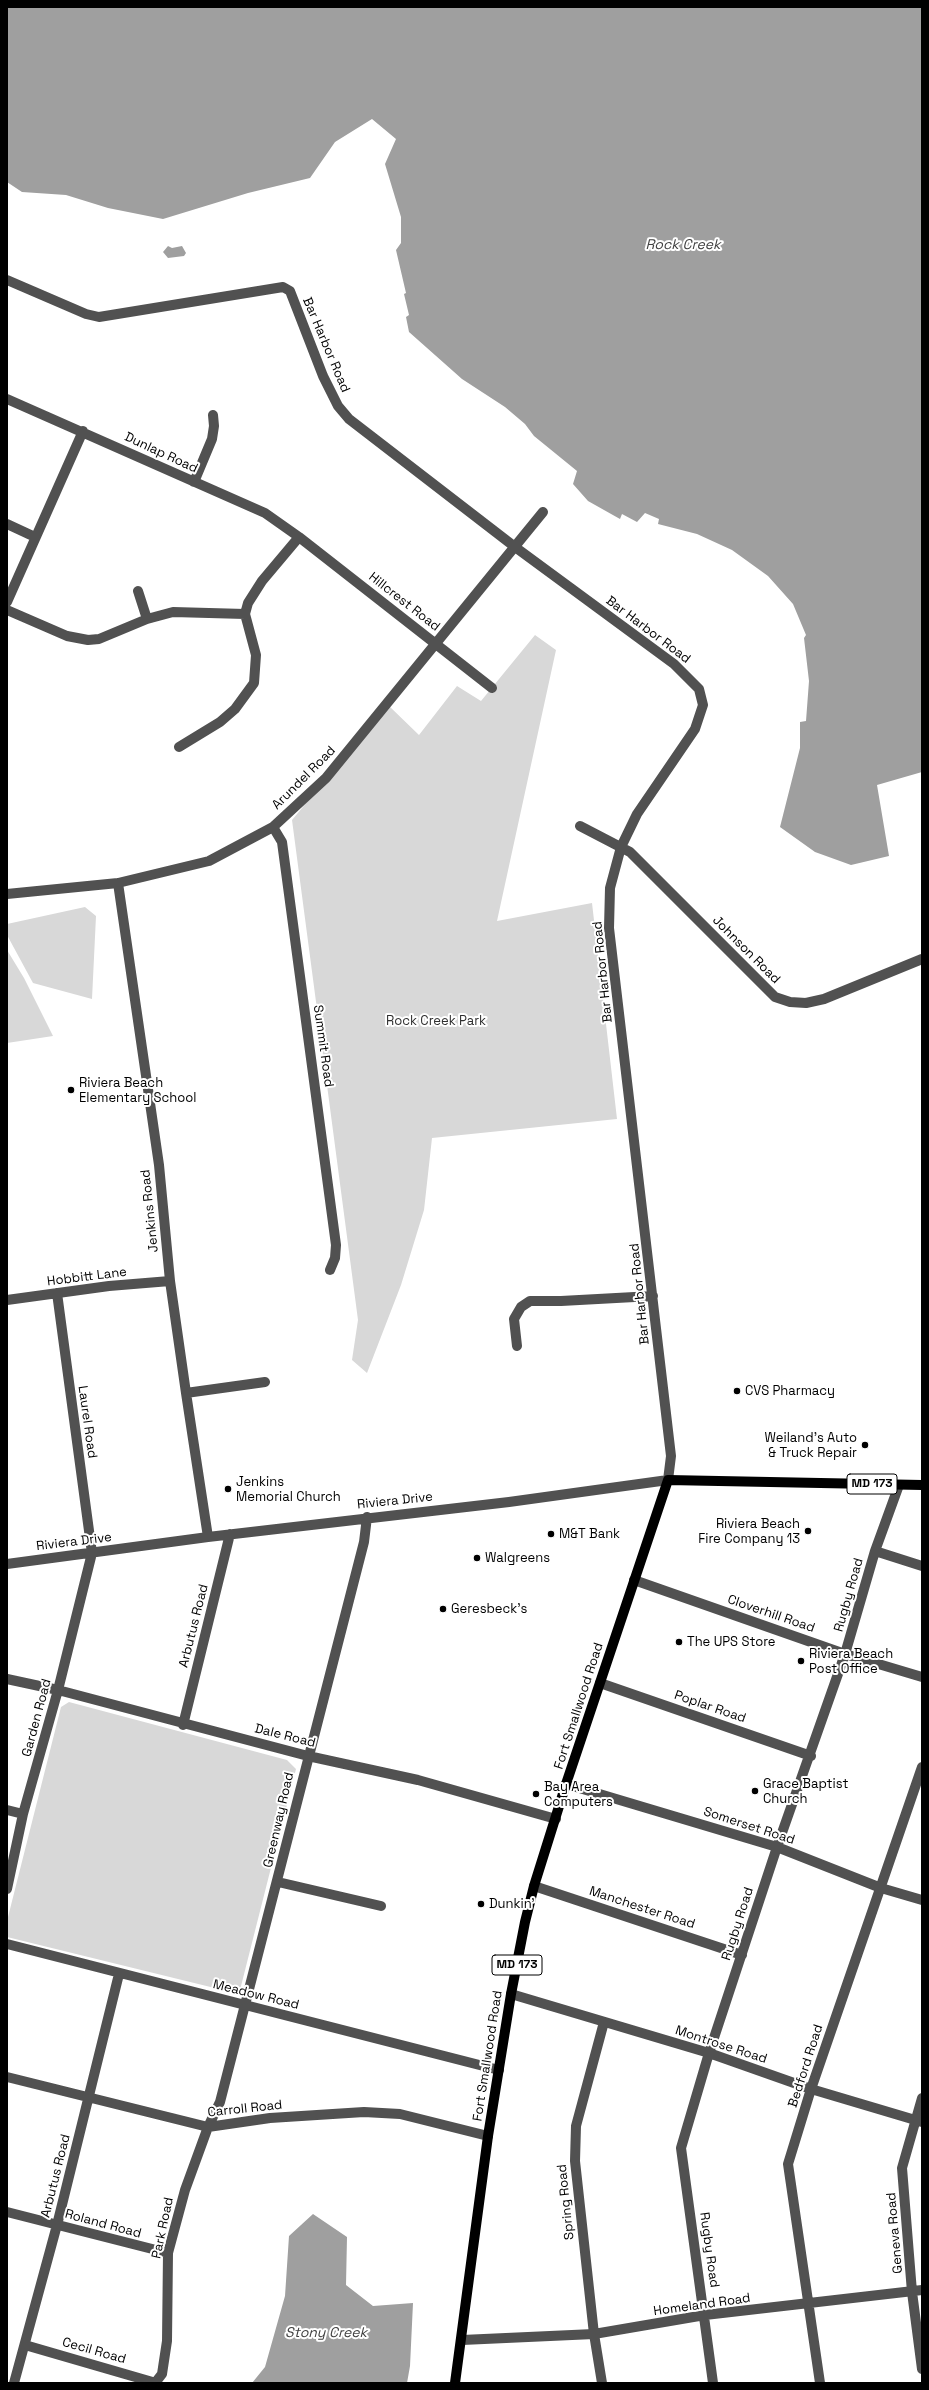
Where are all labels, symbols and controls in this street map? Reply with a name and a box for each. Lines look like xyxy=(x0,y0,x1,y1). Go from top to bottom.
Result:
water label: Rock Creek xyxy=(645,237,721,253)
street label: Bar Harbor Road xyxy=(299,295,353,395)
street label: Dunlap Road xyxy=(122,429,200,477)
street label: Hillcrest Road xyxy=(365,569,443,635)
street label: Bar Harbor Road xyxy=(603,593,693,667)
street label: Arundel Road xyxy=(269,743,339,813)
street label: Johnson Road xyxy=(709,913,783,987)
street label: Bar Harbor Road xyxy=(590,921,616,1023)
street label: Summit Road xyxy=(310,1004,336,1088)
park label: Rock Creek Park xyxy=(386,1013,486,1029)
place label: Riviera Beach Elementary School xyxy=(79,1075,196,1106)
marker: Riviera Beach Elementary School xyxy=(66,1085,76,1095)
street label: Jenkins Road xyxy=(138,1169,162,1253)
street label: Bar Harbor Road xyxy=(627,1243,653,1345)
street label: Hobbitt Lane xyxy=(46,1264,128,1290)
place label: CVS Pharmacy xyxy=(745,1383,835,1399)
street label: Laurel Road xyxy=(74,1385,100,1459)
marker: CVS Pharmacy xyxy=(732,1386,742,1396)
place label: Weiland's Auto & Truck Repair xyxy=(765,1430,857,1461)
marker: Weiland's Auto & Truck Repair xyxy=(860,1440,870,1450)
place label: Jenkins Memorial Church xyxy=(236,1474,341,1505)
road number: MD 173 xyxy=(847,1474,897,1494)
marker: Jenkins Memorial Church xyxy=(223,1484,233,1494)
street label: Riviera Drive xyxy=(356,1489,434,1513)
place label: Riviera Beach Fire Company 13 xyxy=(698,1516,800,1547)
place label: M&T Bank xyxy=(559,1526,620,1542)
marker: Riviera Beach Fire Company 13 xyxy=(803,1526,813,1536)
marker: M&T Bank xyxy=(546,1529,556,1539)
street label: Riviera Drive xyxy=(35,1530,113,1554)
place label: Walgreens xyxy=(485,1550,550,1566)
marker: Walgreens xyxy=(472,1553,482,1563)
street label: Rugby Road xyxy=(831,1556,867,1634)
street label: Arbutus Road xyxy=(176,1583,212,1669)
street label: Cloverhill Road xyxy=(725,1592,817,1636)
place label: Geresbeck's xyxy=(451,1601,527,1617)
marker: Geresbeck's xyxy=(438,1604,448,1614)
place label: The UPS Store xyxy=(687,1634,776,1650)
marker: The UPS Store xyxy=(674,1637,684,1647)
street label: Fort Smallwood Road xyxy=(551,1641,607,1771)
place label: Riviera Beach Post Office xyxy=(809,1646,893,1677)
marker: Riviera Beach Post Office xyxy=(796,1656,806,1666)
street label: Garden Road xyxy=(19,1677,55,1759)
street label: Poplar Road xyxy=(672,1687,748,1727)
street label: Dale Road xyxy=(253,1721,317,1751)
street label: Greenway Road xyxy=(260,1771,298,1869)
place label: Grace Baptist Church xyxy=(763,1776,848,1807)
place label: Bay Area Computers xyxy=(544,1779,613,1810)
marker: Grace Baptist Church xyxy=(750,1786,760,1796)
marker: Bay Area Computers xyxy=(531,1789,541,1799)
street label: Somerset Road xyxy=(701,1804,797,1848)
street label: Manchester Road xyxy=(587,1884,697,1932)
street label: Rugby Road xyxy=(719,1885,757,1963)
place label: Dunkin' xyxy=(489,1896,535,1912)
marker: Dunkin' xyxy=(476,1899,486,1909)
road number: MD 173 xyxy=(492,1955,542,1975)
street label: Meadow Road xyxy=(211,1977,301,2013)
street label: Fort Smallwood Road xyxy=(470,1990,506,2122)
street label: Bedford Road xyxy=(785,2022,827,2110)
street label: Montrose Road xyxy=(673,2023,769,2067)
street label: Carroll Road xyxy=(207,2097,283,2121)
street label: Arbutus Road xyxy=(38,2133,74,2219)
street label: Spring Road xyxy=(554,2163,578,2241)
street label: Geneva Road xyxy=(884,2192,906,2274)
street label: Park Road xyxy=(149,2196,177,2260)
street label: Roland Road xyxy=(63,2206,143,2242)
street label: Rugby Road xyxy=(696,2211,722,2289)
street label: Homeland Road xyxy=(653,2290,751,2320)
water label: Stony Creek xyxy=(285,2325,367,2341)
street label: Cecil Road xyxy=(60,2334,128,2368)

